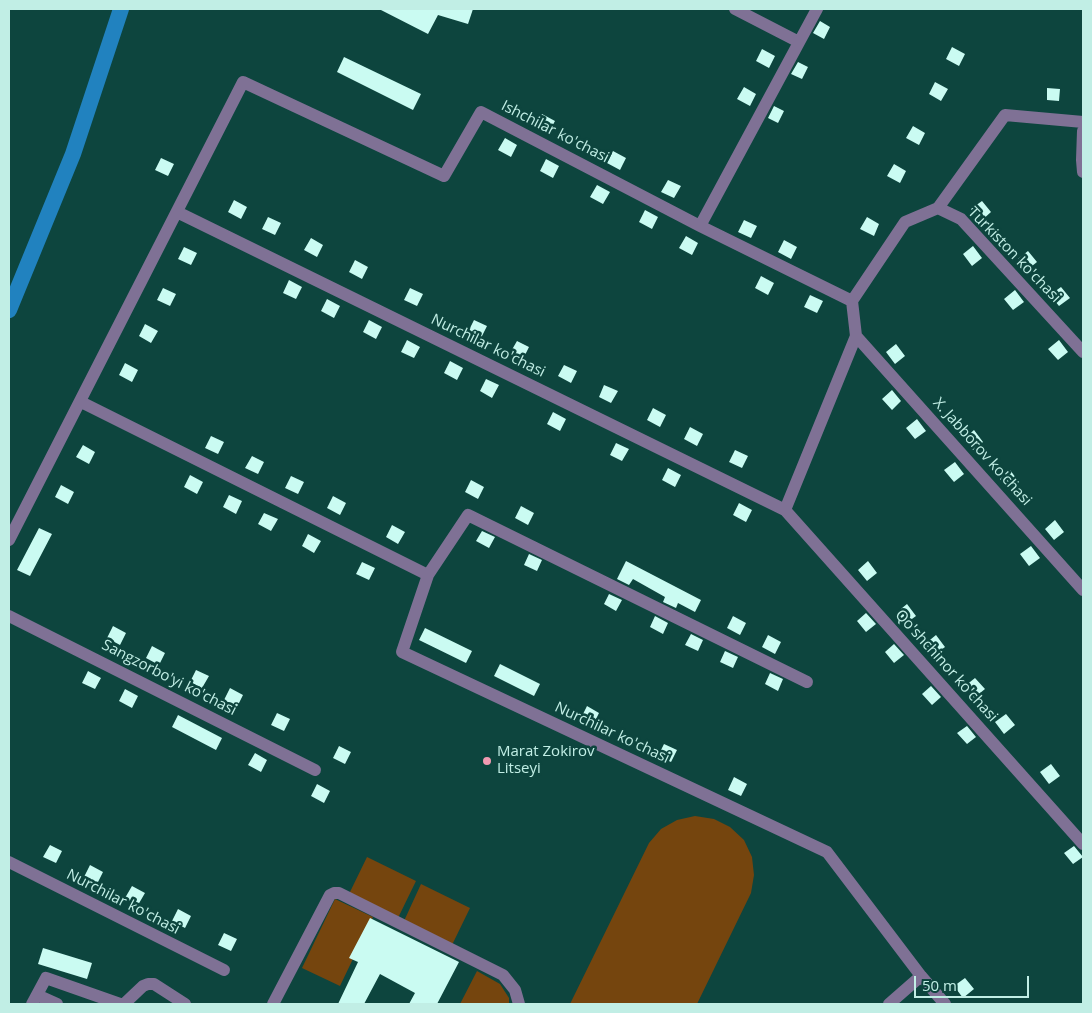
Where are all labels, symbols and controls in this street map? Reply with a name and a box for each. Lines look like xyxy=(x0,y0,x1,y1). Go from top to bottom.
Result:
street label: Ishchilar ko'chasi xyxy=(498,97,612,167)
street label: Turkiston ko'chasi xyxy=(964,204,1064,306)
street label: Nurchilar ko'chasi xyxy=(428,311,548,381)
street label: X. Jabborov ko'chasi xyxy=(929,394,1035,510)
street label: Qo'shchinor ko'chasi xyxy=(891,606,1001,726)
street label: Sangzorbo'yi ko'chasi xyxy=(99,636,239,720)
street label: Nurchilar ko'chasi xyxy=(552,698,672,768)
place label: Marat Zokirov Litseyi xyxy=(497,743,594,778)
marker: Marat Zokirov Litseyi xyxy=(481,755,493,767)
street label: Nurchilar ko'chasi xyxy=(63,866,183,938)
scale bar xyxy=(917,966,1032,998)
text: 50 m xyxy=(922,975,957,995)

